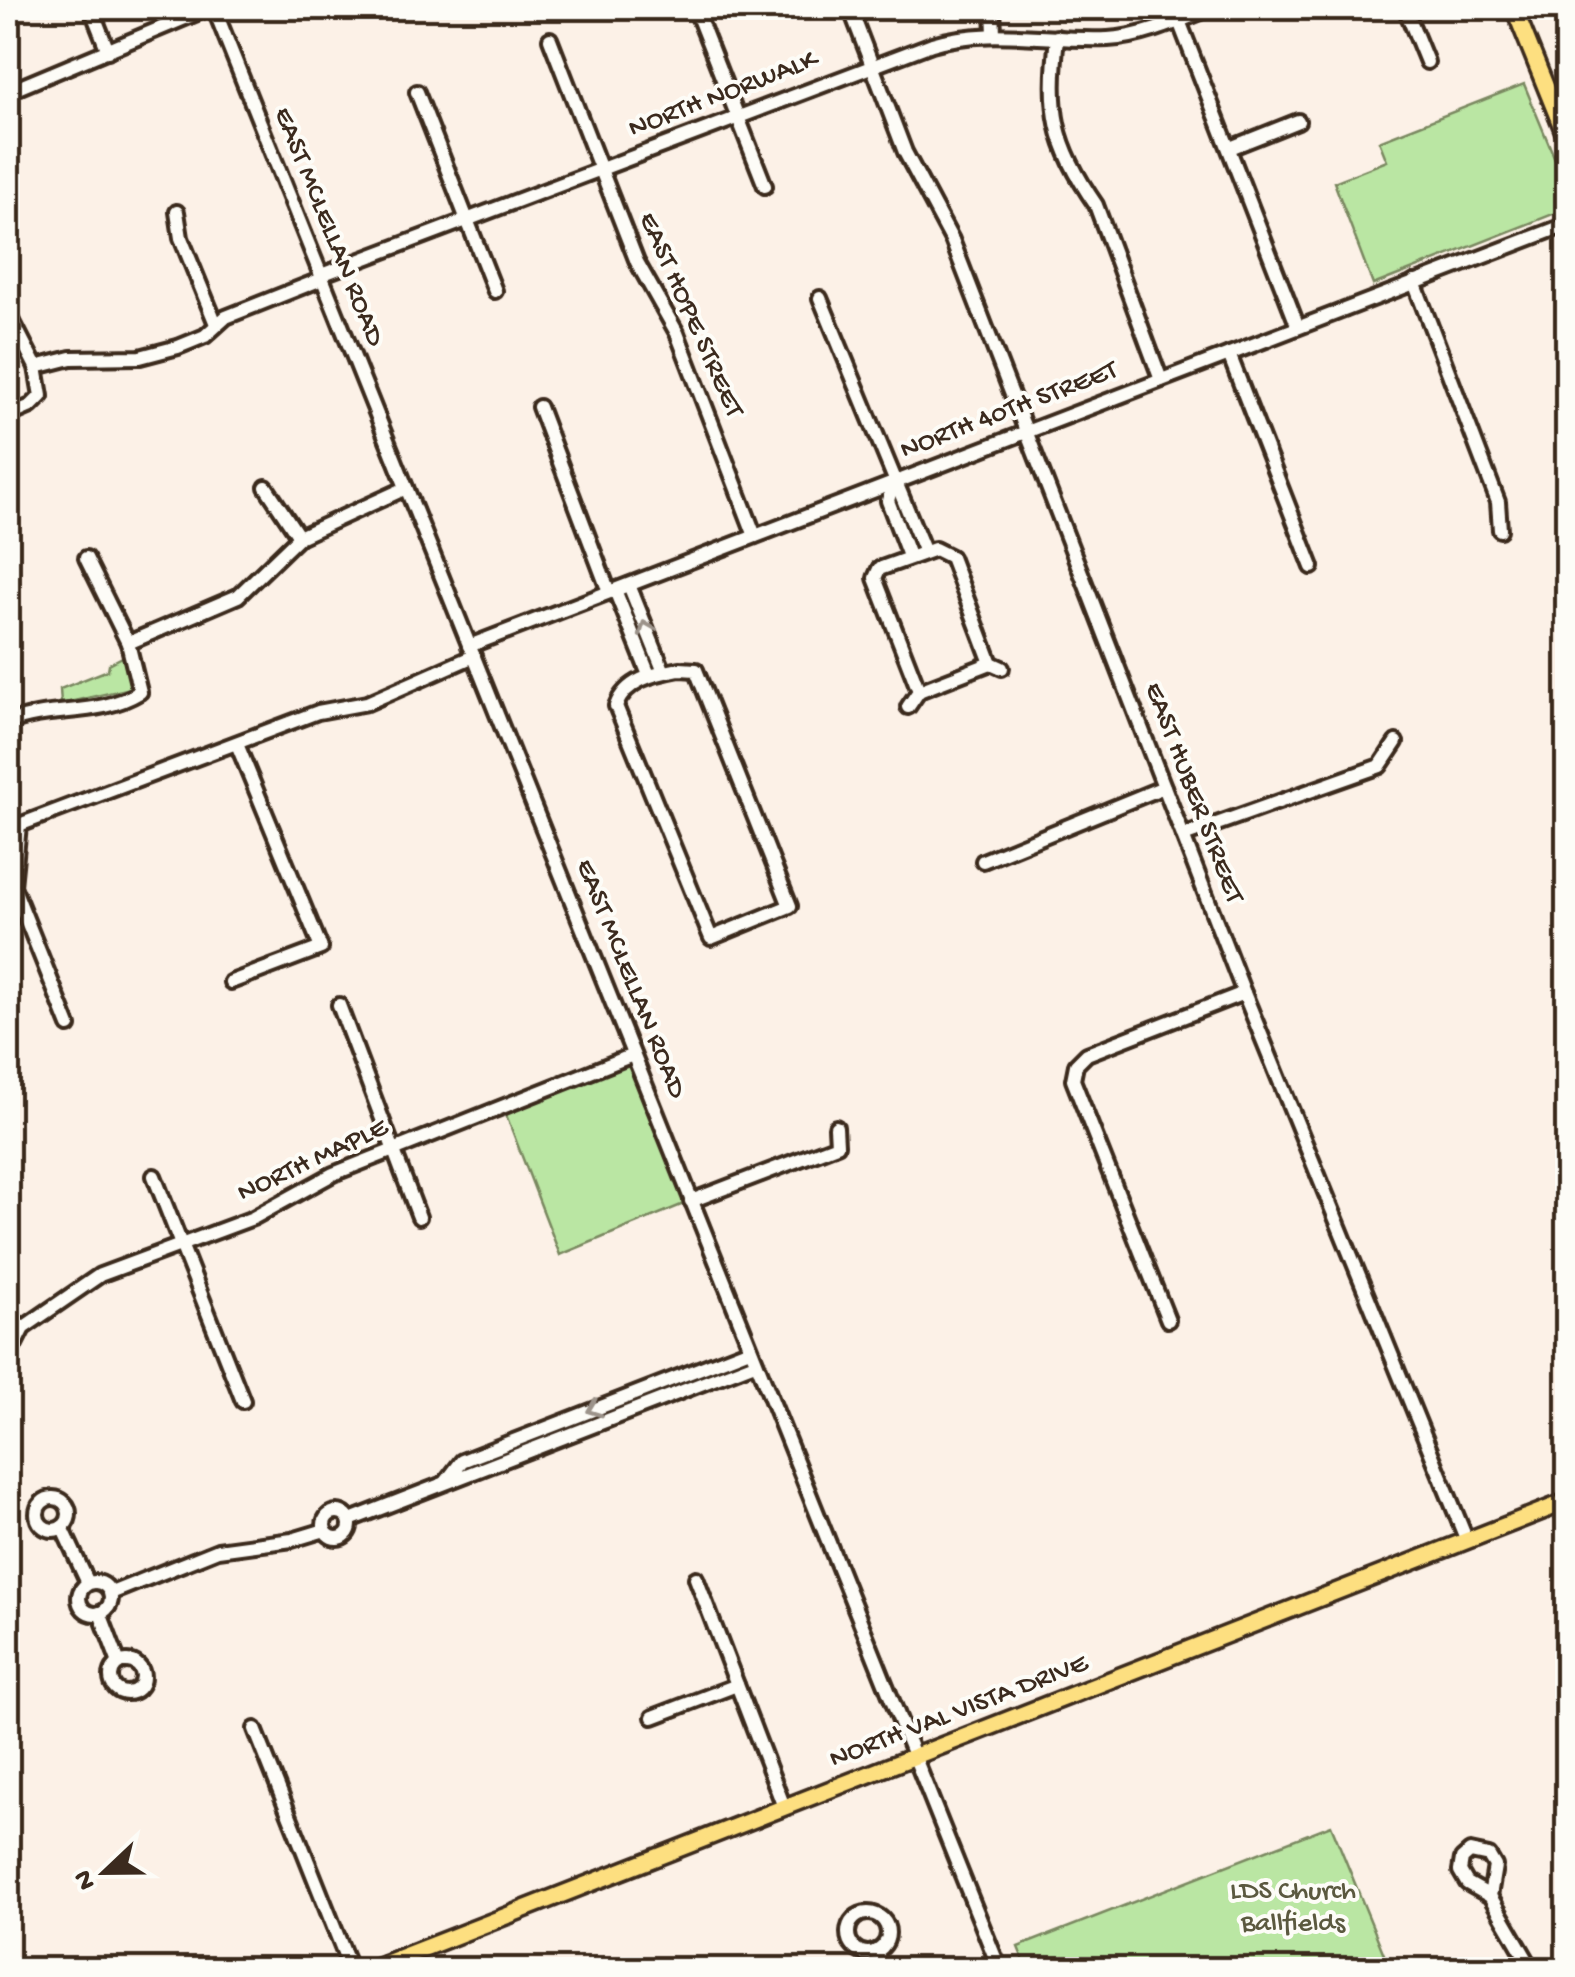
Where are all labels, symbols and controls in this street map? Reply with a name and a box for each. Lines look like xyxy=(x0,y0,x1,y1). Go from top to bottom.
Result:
street label: NORTH NORWALK xyxy=(624,43,824,146)
street label: EAST MCLELLAN ROAD xyxy=(265,103,391,352)
street label: EAST HOPE STREET xyxy=(630,207,750,424)
street label: NORTH 40TH STREET xyxy=(896,354,1123,468)
one-way arrow xyxy=(638,621,658,638)
street label: EAST HUBER STREET xyxy=(1136,678,1251,909)
street label: EAST MCLELLAN ROAD xyxy=(567,855,693,1104)
street label: NORTH MAPLE xyxy=(232,1111,395,1210)
one-way arrow xyxy=(586,1397,603,1418)
street label: NORTH VAL VISTA DRIVE xyxy=(825,1647,1094,1777)
north arrow xyxy=(55,1822,155,1922)
text: N xyxy=(67,1865,105,1894)
park label: LDS Church Ballfields xyxy=(1230,1876,1356,1941)

